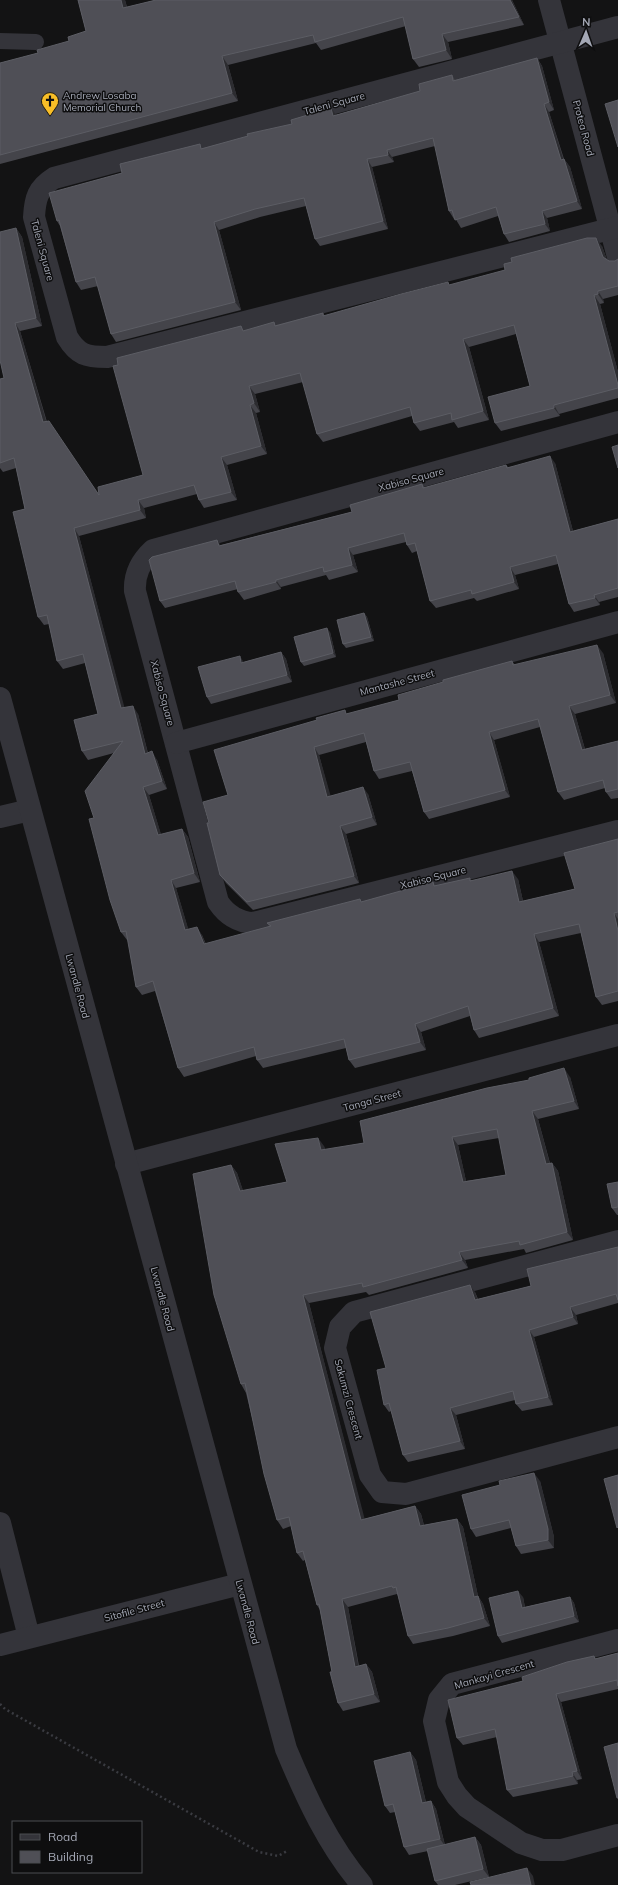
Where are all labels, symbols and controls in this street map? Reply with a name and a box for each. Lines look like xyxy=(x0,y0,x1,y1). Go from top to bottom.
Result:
north arrow xyxy=(566,12,606,52)
text: N xyxy=(582,15,591,29)
place label: Andrew Losaba Memorial Church xyxy=(63,89,141,114)
street label: Taleni Square xyxy=(302,89,366,118)
church icon: Andrew Losaba Memorial Church xyxy=(40,91,60,116)
street label: Protea Road xyxy=(570,99,597,158)
street label: Taleni Square xyxy=(28,218,57,282)
street label: Xabiso Square xyxy=(377,465,445,494)
street label: Xabiso Square xyxy=(148,659,177,727)
street label: Mantashe Street xyxy=(359,666,436,699)
street label: Xabiso Square xyxy=(399,863,467,892)
street label: Lwandle Road xyxy=(63,952,92,1020)
street label: Tanga Street xyxy=(342,1086,403,1114)
street label: Lwandle Road xyxy=(148,1265,177,1333)
street label: Sakumzi Crescent xyxy=(332,1358,366,1441)
street label: Lwandle Road xyxy=(233,1578,262,1646)
street label: Sitofile Street xyxy=(103,1596,166,1625)
street label: Mankayi Crescent xyxy=(453,1657,536,1692)
legend xyxy=(12,1821,142,1873)
text: Road xyxy=(48,1829,77,1844)
text: Building xyxy=(48,1849,93,1864)

